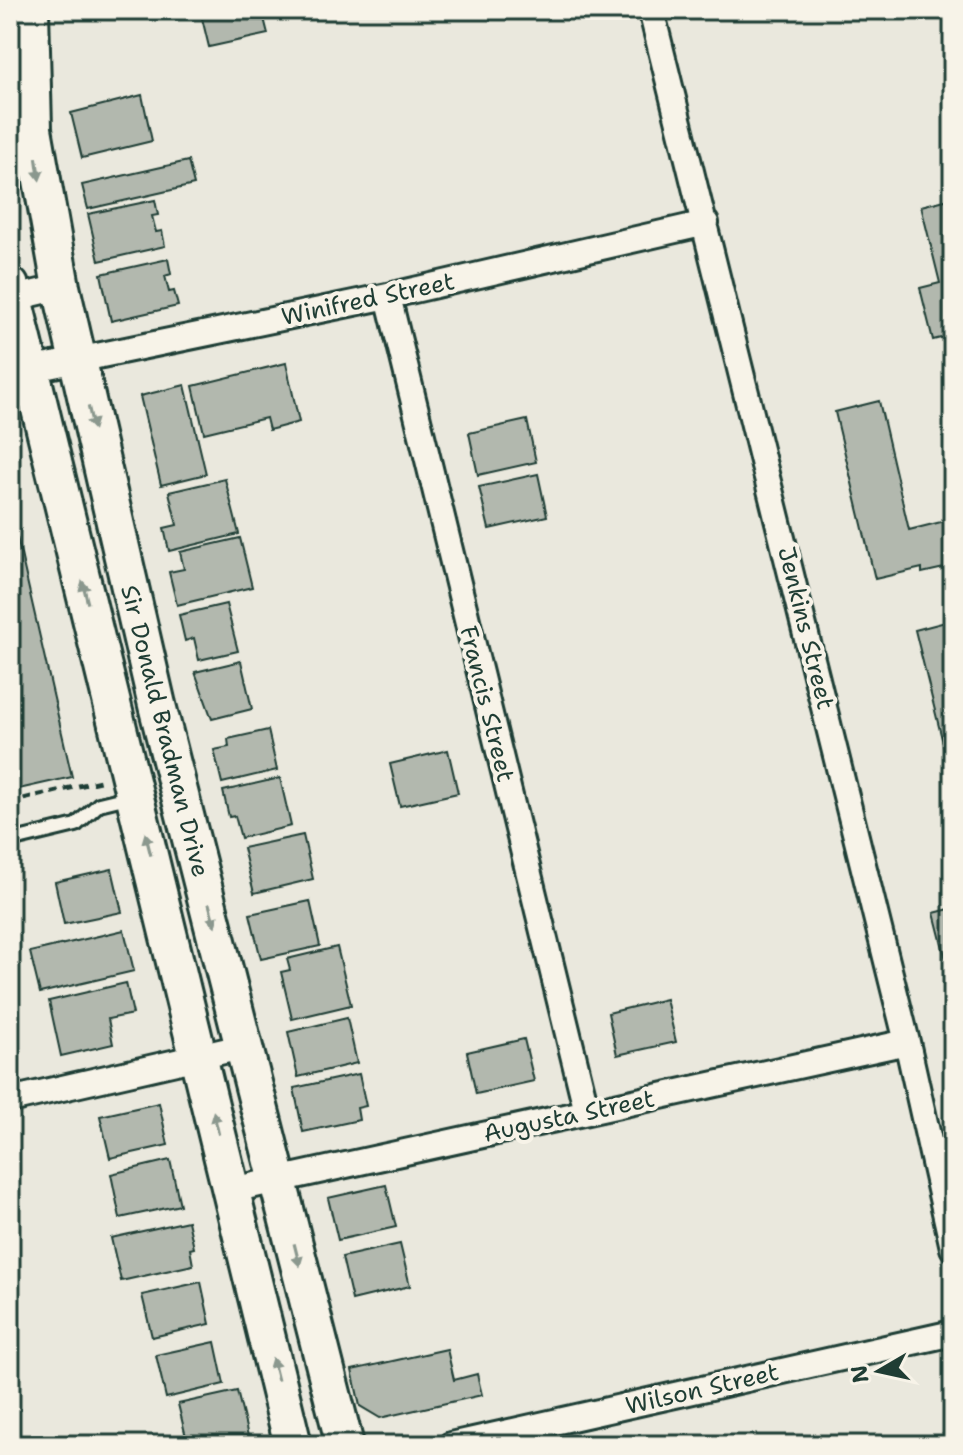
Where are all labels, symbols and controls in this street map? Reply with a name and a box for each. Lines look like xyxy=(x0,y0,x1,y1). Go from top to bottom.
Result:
one-way arrow xyxy=(32,157,45,182)
street label: Winifred Street xyxy=(279,265,457,333)
one-way arrow xyxy=(85,405,98,430)
street label: Jenkins Street xyxy=(770,543,842,713)
one-way arrow xyxy=(78,579,90,604)
street label: Sir Donald Bradman Drive xyxy=(113,582,217,880)
street label: Francis Street xyxy=(452,623,522,785)
one-way arrow xyxy=(141,831,153,856)
one-way arrow xyxy=(206,903,218,928)
street label: Augusta Street xyxy=(480,1082,658,1150)
one-way arrow xyxy=(209,1110,222,1135)
one-way arrow xyxy=(292,1242,304,1267)
north arrow xyxy=(839,1331,919,1411)
street label: Wilson Street xyxy=(622,1356,782,1422)
one-way arrow xyxy=(268,1357,281,1382)
text: N xyxy=(844,1363,875,1385)

